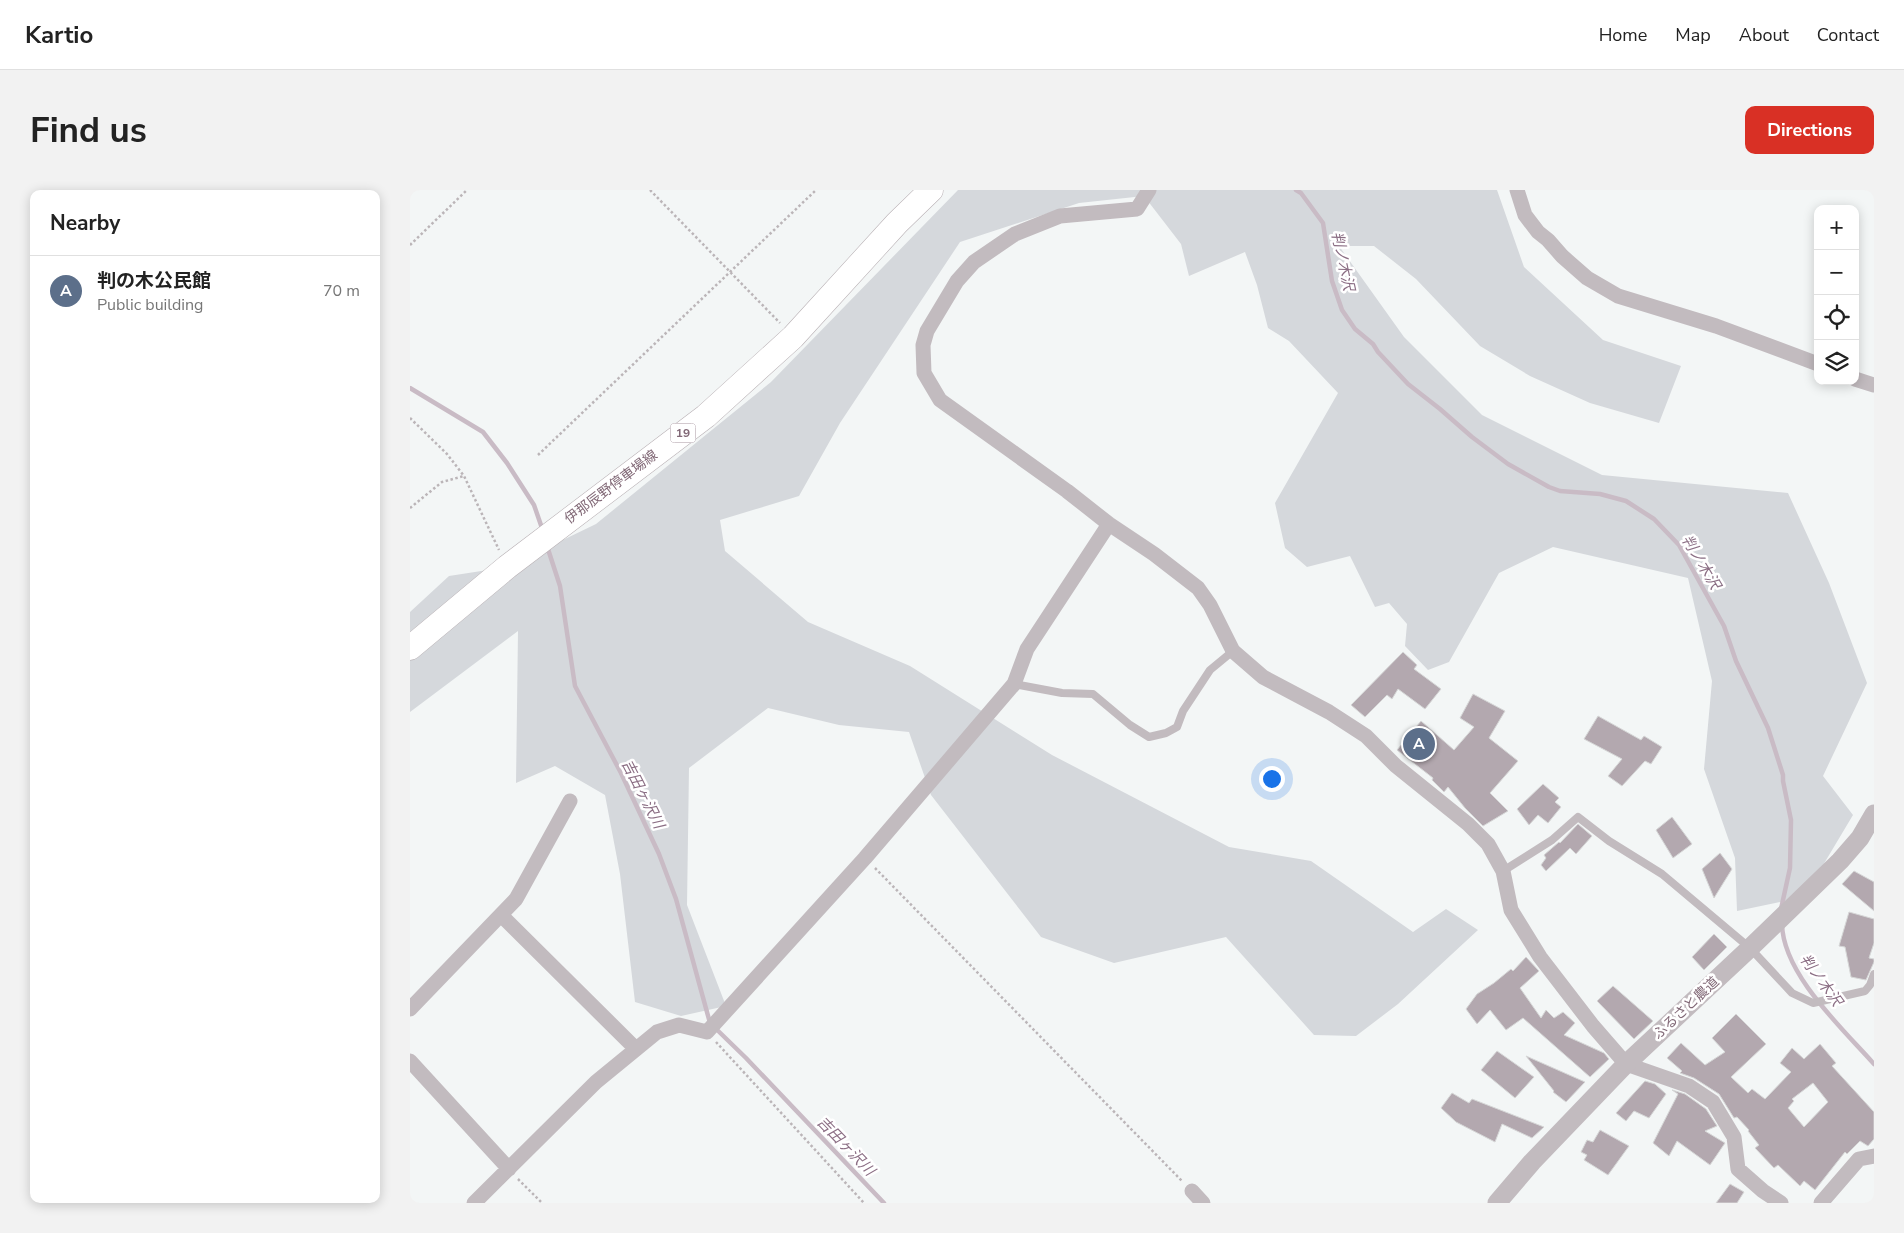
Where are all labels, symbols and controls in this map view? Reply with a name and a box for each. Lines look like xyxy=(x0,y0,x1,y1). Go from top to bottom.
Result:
text: Kartio xyxy=(25,19,93,51)
text: Home xyxy=(1599,23,1647,47)
text: Map xyxy=(1675,23,1711,47)
text: About xyxy=(1739,23,1789,47)
text: Contact xyxy=(1817,23,1879,47)
button: Directions xyxy=(1745,106,1874,154)
text: Find us xyxy=(30,107,147,154)
map controls xyxy=(1814,205,1859,385)
button: + xyxy=(1814,205,1859,250)
text: Nearby xyxy=(50,209,120,237)
water label: 判ノ木沢 xyxy=(1327,230,1359,294)
button: − xyxy=(1814,250,1859,295)
text: 判の木公民館 xyxy=(97,268,211,294)
text: A xyxy=(60,280,72,302)
text: 70 m xyxy=(323,280,360,302)
text: Public building xyxy=(97,294,203,316)
button: locate xyxy=(1814,295,1859,340)
button: layers xyxy=(1814,340,1859,385)
road number: 19 xyxy=(670,424,696,442)
street label: 伊那辰野停車場線 xyxy=(561,446,661,528)
water label: 判ノ木沢 xyxy=(1677,531,1726,595)
pin: A xyxy=(1403,725,1435,763)
water label: 吉田ヶ沢川 xyxy=(617,756,670,834)
your location xyxy=(1259,766,1285,792)
water label: 判ノ木沢 xyxy=(1795,950,1848,1012)
street label: ふるさと農道 xyxy=(1649,972,1723,1044)
water label: 吉田ヶ沢川 xyxy=(813,1112,881,1181)

